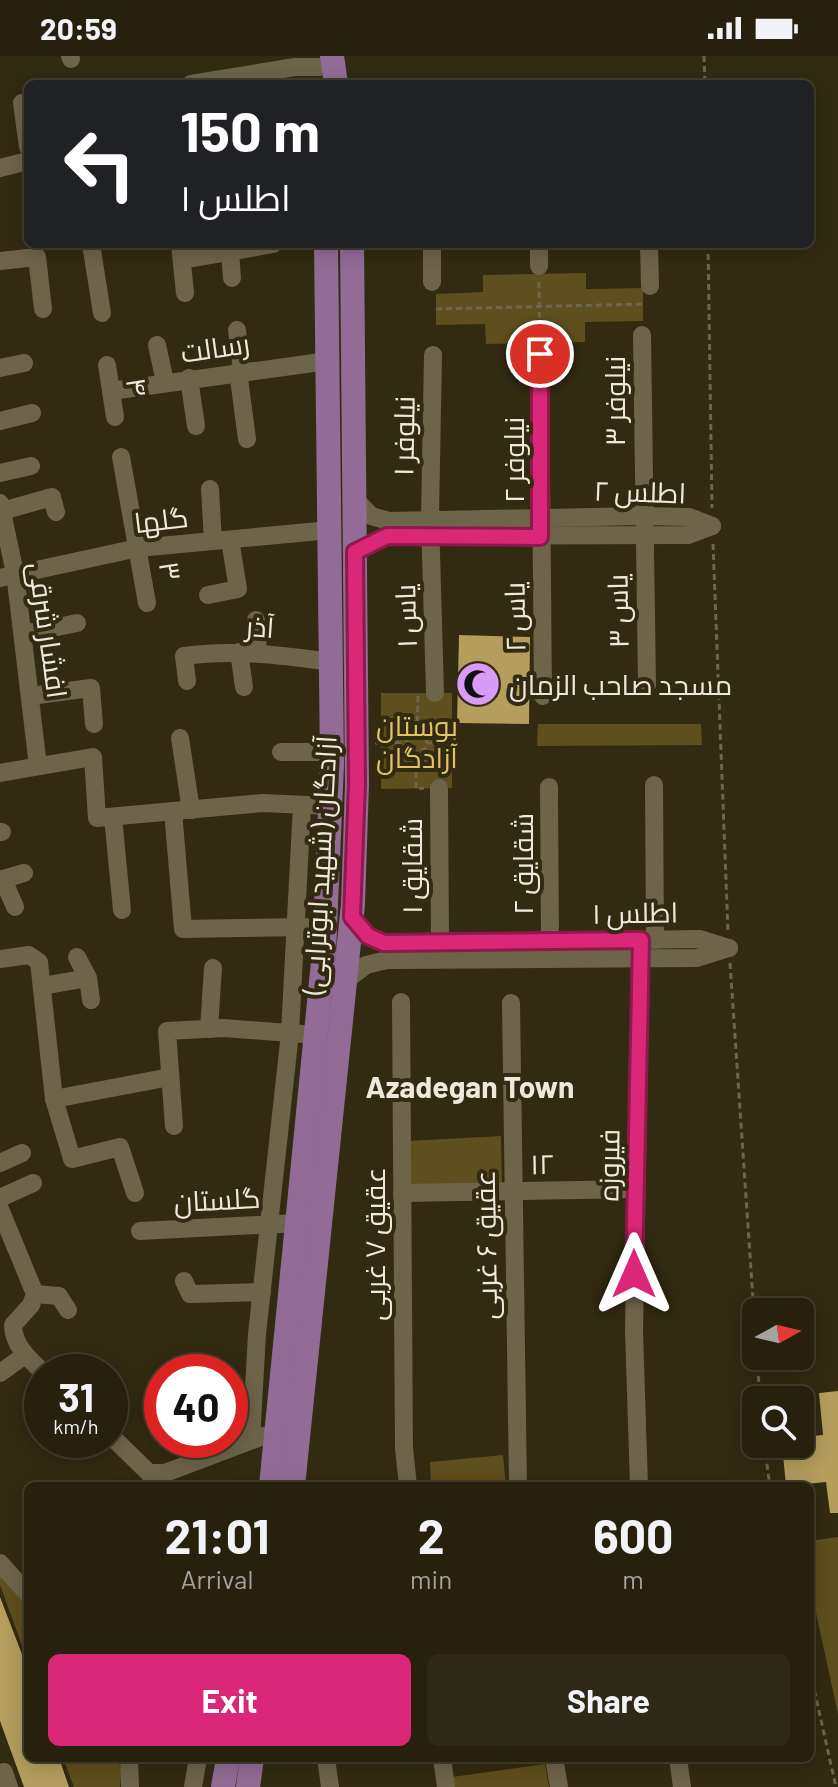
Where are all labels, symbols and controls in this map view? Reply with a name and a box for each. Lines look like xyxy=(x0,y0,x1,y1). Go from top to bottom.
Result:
text: 20:59 xyxy=(40,10,117,46)
text: 150 m xyxy=(180,96,320,163)
icon: left xyxy=(48,112,152,216)
text: اطلس ۱ xyxy=(180,175,291,218)
pin xyxy=(506,320,574,388)
street label: رسالت xyxy=(178,325,252,369)
icon: arrive xyxy=(518,332,562,376)
street label: نیلوفر ۳ xyxy=(597,356,631,446)
street label: ۴ xyxy=(120,375,156,399)
street label: نیلوفر ۱ xyxy=(385,396,421,476)
street label: نیلوفر ۲ xyxy=(496,417,530,503)
street label: اطلس ۲ xyxy=(593,472,687,511)
street label: گلها xyxy=(132,499,190,540)
street label: ۳ xyxy=(153,559,189,583)
street label: افشار شرقی xyxy=(22,560,75,700)
street label: یاس ۳ xyxy=(599,573,636,648)
street label: یاس ۲ xyxy=(496,581,533,652)
street label: یاس ۱ xyxy=(387,583,424,649)
street label: آذر xyxy=(243,608,276,644)
mosque icon: مسجد صاحب الزمان xyxy=(454,660,502,708)
place label: مسجد صاحب الزمان xyxy=(509,667,732,702)
park label: بوستان آزادگان xyxy=(376,708,458,775)
street label: آزادگان (شهید ابوترابی) xyxy=(295,734,344,996)
street label: شقایق ۲ xyxy=(505,813,540,915)
street label: شقایق ۱ xyxy=(394,818,429,914)
street label: اطلس ۱ xyxy=(592,894,678,931)
district label: Azadegan Town xyxy=(366,1068,574,1104)
street label: فیروزه xyxy=(590,1128,626,1202)
street label: ۱۲ xyxy=(530,1146,554,1180)
street label: عقیق ۷ غربی xyxy=(357,1167,392,1321)
street label: عقیق ۶ غربی xyxy=(467,1170,504,1320)
street label: گلستان xyxy=(173,1180,261,1219)
position arrow xyxy=(592,1232,676,1316)
north arrow xyxy=(742,1298,814,1370)
map controls xyxy=(742,1298,814,1458)
speed limit sign: 40 xyxy=(144,1354,248,1458)
text: 31 xyxy=(58,1372,94,1420)
button: search xyxy=(742,1386,814,1458)
text: km/h xyxy=(53,1414,99,1438)
text: 21:01 xyxy=(165,1506,270,1564)
text: 2 xyxy=(418,1506,445,1564)
text: 600 xyxy=(593,1506,673,1564)
text: Arrival xyxy=(181,1563,253,1594)
text: min xyxy=(410,1563,452,1594)
text: m xyxy=(622,1563,644,1594)
button: Exit xyxy=(48,1654,411,1746)
button: Share xyxy=(427,1654,790,1746)

